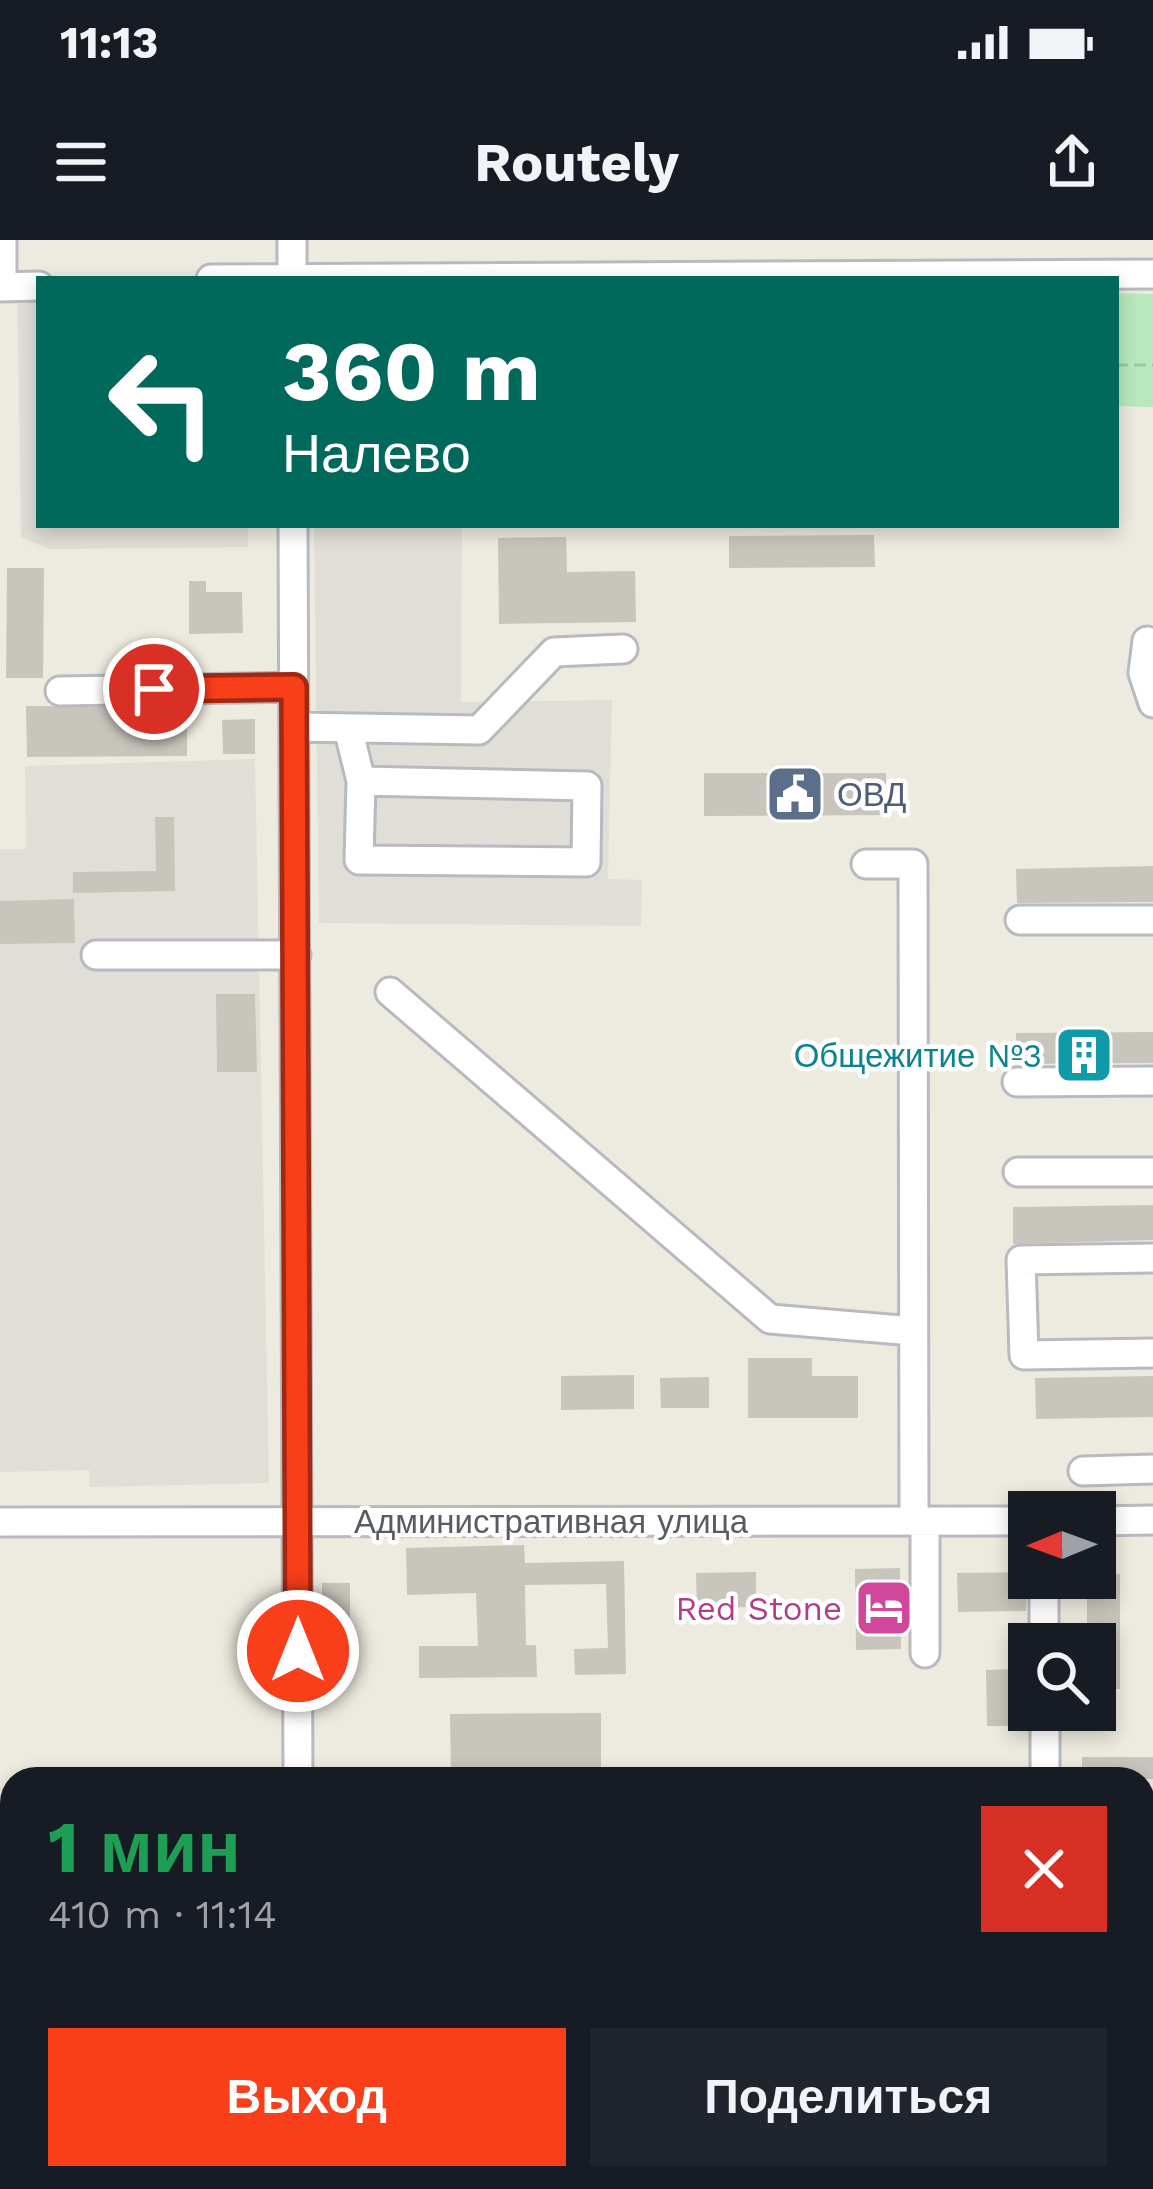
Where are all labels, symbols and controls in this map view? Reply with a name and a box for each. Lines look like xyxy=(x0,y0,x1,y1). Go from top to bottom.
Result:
text: 11:13 xyxy=(60,16,158,69)
icon: menu xyxy=(48,129,114,195)
icon: share xyxy=(1039,129,1105,195)
text: Routely xyxy=(474,131,679,194)
text: 360 m xyxy=(282,322,541,420)
icon: left xyxy=(84,324,240,480)
text: Налево xyxy=(282,422,471,485)
pin xyxy=(103,638,205,740)
icon: arrive xyxy=(121,656,187,722)
public building icon: ОВД xyxy=(764,763,826,825)
place label: ОВД xyxy=(837,775,906,814)
building icon: Общежитие №3 xyxy=(1053,1024,1115,1086)
place label: Общежитие №3 xyxy=(794,1036,1042,1075)
north arrow xyxy=(1008,1491,1116,1599)
map controls xyxy=(1008,1491,1116,1731)
street label: Административная улица xyxy=(354,1502,749,1541)
hotel icon: Red Stone xyxy=(853,1577,915,1639)
position arrow xyxy=(235,1588,361,1714)
place label: Red Stone xyxy=(675,1589,842,1628)
button: search xyxy=(1008,1623,1116,1731)
text: 1 мин xyxy=(48,1805,241,1889)
button: close xyxy=(981,1806,1107,1932)
text: 410 m · 11:14 xyxy=(48,1892,277,1937)
button: Выход xyxy=(48,2028,566,2166)
button: Поделиться xyxy=(590,2028,1107,2166)

